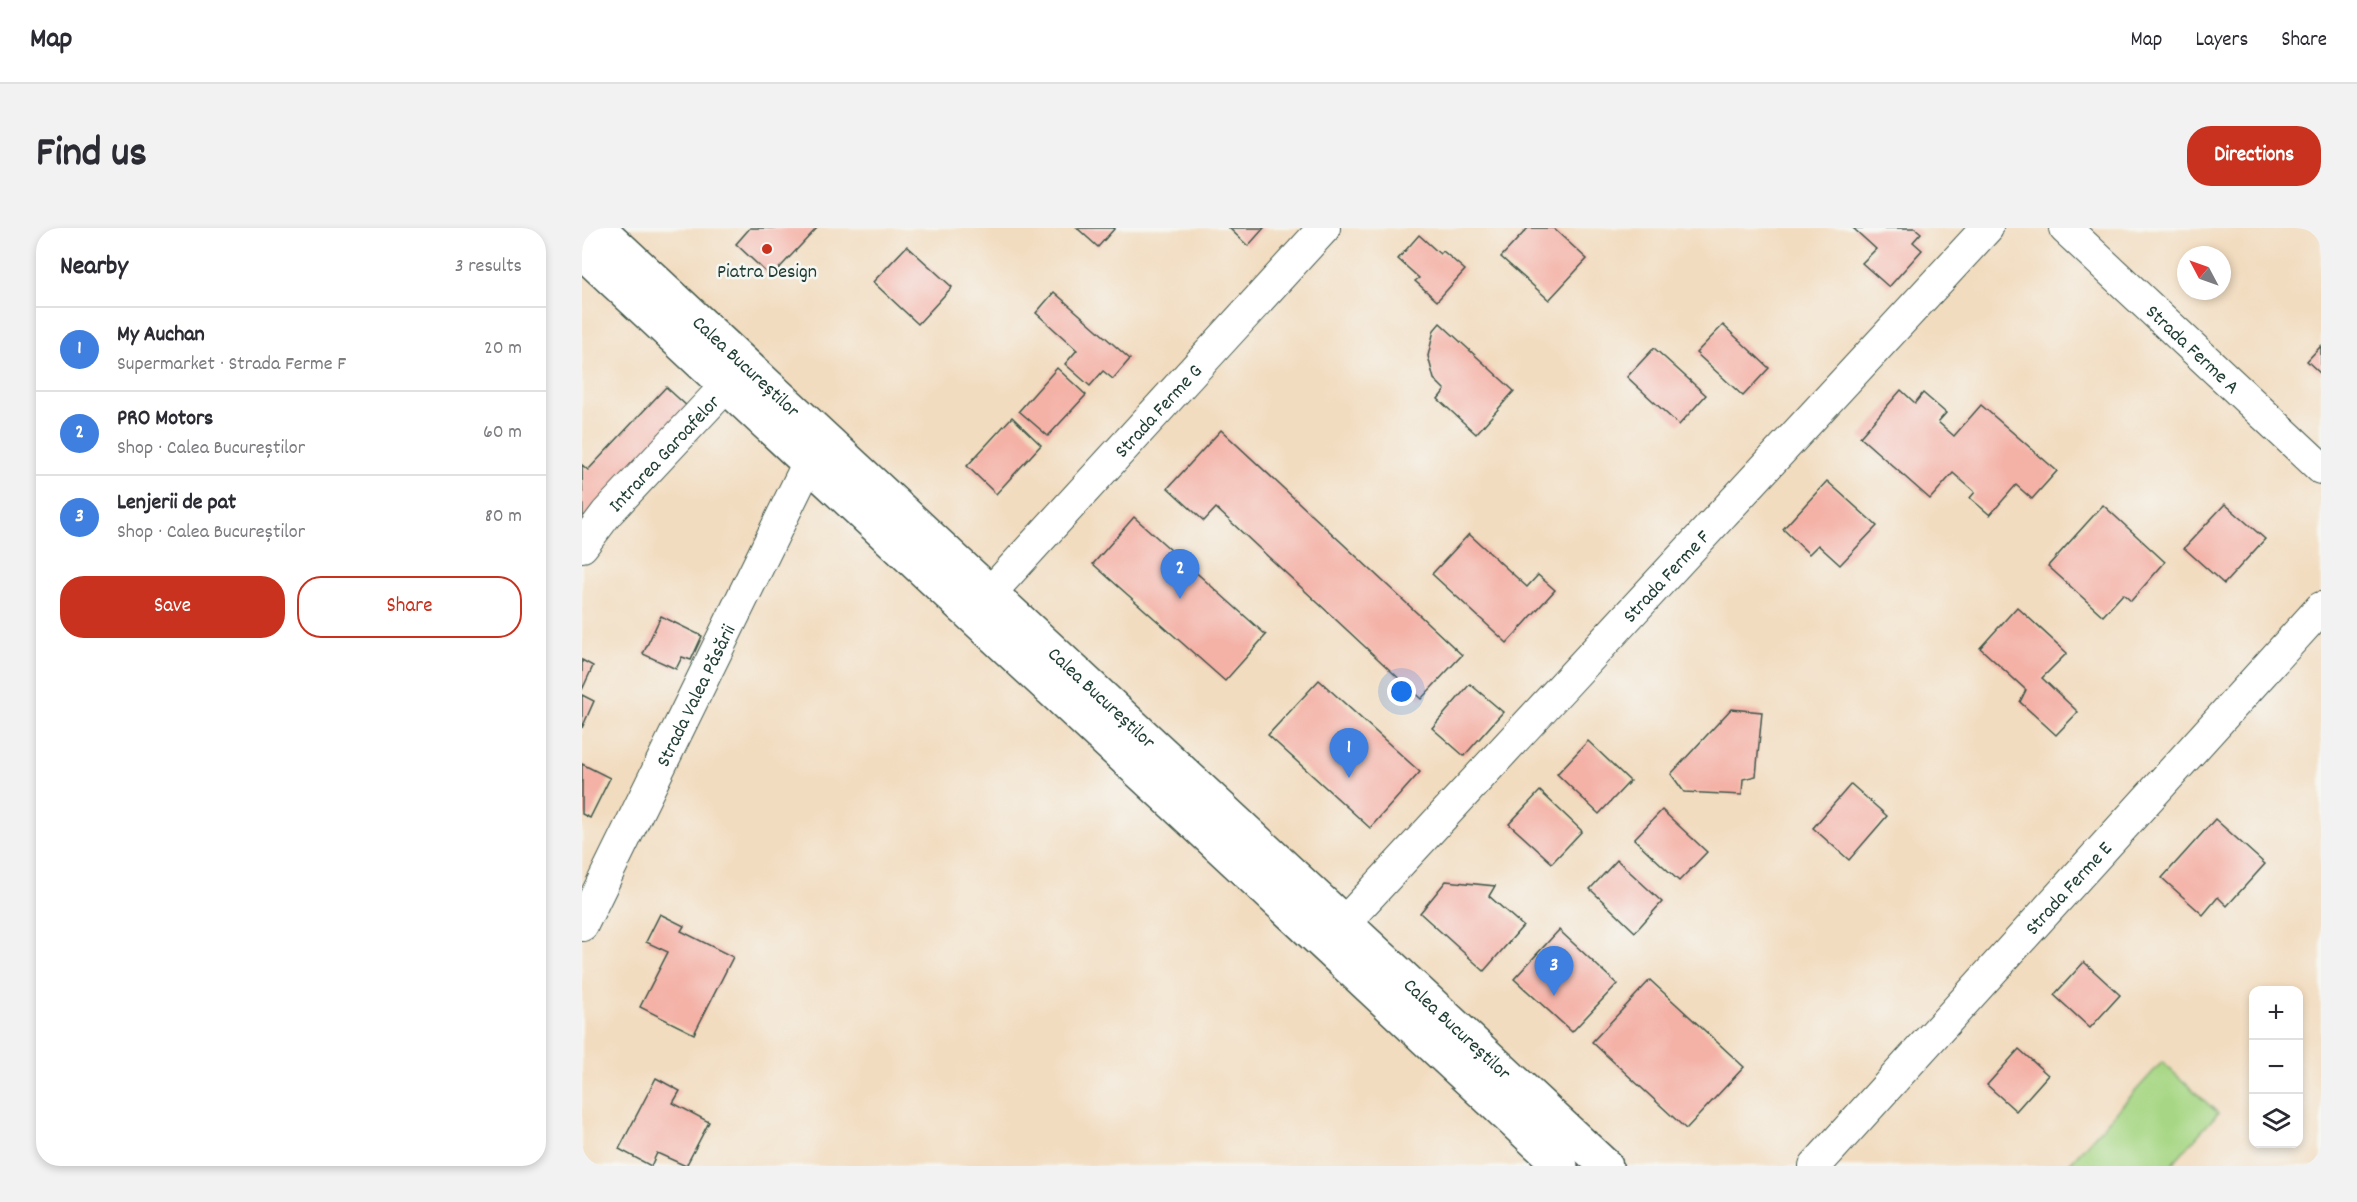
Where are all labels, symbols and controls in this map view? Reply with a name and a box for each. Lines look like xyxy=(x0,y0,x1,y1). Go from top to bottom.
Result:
text: Map xyxy=(30,21,72,61)
text: Map xyxy=(2131,26,2162,56)
text: Layers xyxy=(2195,26,2248,56)
text: Share xyxy=(2281,26,2327,56)
text: Find us xyxy=(36,126,147,186)
button: Directions xyxy=(2187,126,2321,186)
marker: Piatra Design xyxy=(760,242,774,256)
north arrow xyxy=(2177,246,2231,300)
text: Nearby xyxy=(60,249,128,286)
text: 3 results xyxy=(455,253,522,281)
place label: Piatra Design xyxy=(717,259,817,287)
street label: Strada Ferme A xyxy=(2138,299,2245,402)
street label: Calea Bucureștilor xyxy=(685,310,805,426)
text: My Auchan xyxy=(117,320,205,351)
text: 1 xyxy=(77,335,82,363)
text: 20 m xyxy=(484,335,522,363)
text: Supermarket · Strada Ferme F xyxy=(117,351,346,379)
street label: Strada Ferme G xyxy=(1109,359,1210,465)
street label: Intrarea Garoafelor xyxy=(603,389,728,520)
text: PRO Motors xyxy=(117,404,213,435)
text: 2 xyxy=(75,419,84,447)
text: 60 m xyxy=(483,419,522,447)
text: Shop · Calea Bucureștilor xyxy=(117,435,305,463)
text: Lenjerii de pat xyxy=(117,488,236,519)
text: 3 xyxy=(75,503,84,531)
text: 80 m xyxy=(485,503,522,531)
text: Shop · Calea Bucureștilor xyxy=(117,519,305,547)
street label: Strada Ferme F xyxy=(1618,525,1718,630)
pin: 2 xyxy=(1160,550,1200,599)
button: Save xyxy=(60,576,285,638)
button: Share xyxy=(297,576,522,638)
street label: Strada Valea Păsării xyxy=(651,620,744,772)
street label: Calea Bucureștilor xyxy=(1040,642,1161,757)
your location xyxy=(1387,677,1416,706)
pin: 1 xyxy=(1330,728,1368,778)
street label: Strada Ferme E xyxy=(2020,836,2120,943)
pin: 3 xyxy=(1534,946,1574,996)
street label: Calea Bucureștilor xyxy=(1396,973,1517,1088)
map controls xyxy=(2249,986,2303,1148)
button: + xyxy=(2249,986,2303,1040)
button: − xyxy=(2249,1040,2303,1094)
button: layers xyxy=(2249,1094,2303,1148)

